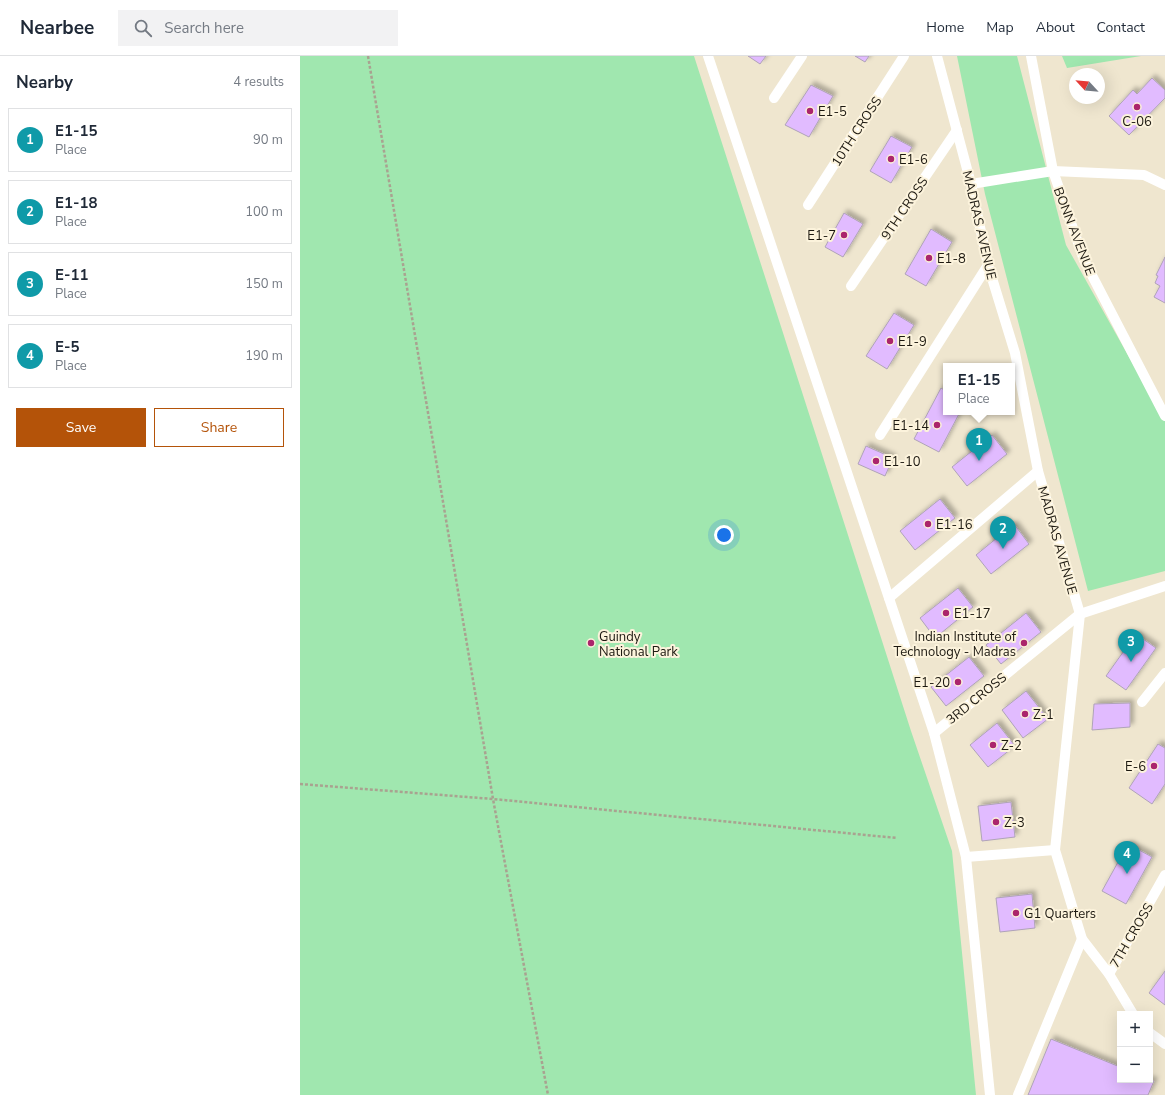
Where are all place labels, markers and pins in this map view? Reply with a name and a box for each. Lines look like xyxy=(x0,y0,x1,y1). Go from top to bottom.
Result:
marker: C-06 xyxy=(1132,102,1142,112)
place label: E1-5 xyxy=(818,103,847,121)
marker: E1-5 xyxy=(805,106,815,116)
place label: C-06 xyxy=(1122,113,1152,131)
place label: E1-6 xyxy=(899,151,928,169)
marker: E1-6 xyxy=(886,154,896,164)
place label: E1-7 xyxy=(807,227,836,245)
marker: E1-7 xyxy=(839,230,849,240)
place label: E1-8 xyxy=(937,250,966,268)
marker: E1-8 xyxy=(924,253,934,263)
place label: E1-9 xyxy=(898,333,927,351)
marker: E1-9 xyxy=(885,336,895,346)
place label: E1-14 xyxy=(893,417,929,435)
marker: E1-14 xyxy=(932,420,942,430)
pin: 1 xyxy=(966,428,992,461)
place label: E1-10 xyxy=(884,453,921,471)
marker: E1-10 xyxy=(871,456,881,466)
place label: E1-16 xyxy=(936,516,973,534)
pin: 2 xyxy=(990,516,1016,549)
marker: E1-16 xyxy=(923,519,933,529)
place label: E1-17 xyxy=(954,605,991,623)
marker: E1-17 xyxy=(941,608,951,618)
place label: Guindy National Park xyxy=(599,628,678,661)
place label: Indian Institute of Technology - Madras xyxy=(893,628,1017,661)
pin: 3 xyxy=(1118,629,1144,662)
marker: Guindy National Park xyxy=(586,638,596,648)
marker: Indian Institute of Technology - Madras xyxy=(1019,638,1029,648)
place label: E1-20 xyxy=(914,674,950,692)
marker: E1-20 xyxy=(953,677,963,687)
place label: Z-1 xyxy=(1033,706,1054,724)
marker: Z-1 xyxy=(1020,709,1030,719)
place label: Z-2 xyxy=(1001,737,1022,755)
marker: Z-2 xyxy=(988,740,998,750)
place label: E-6 xyxy=(1125,758,1146,776)
marker: E-6 xyxy=(1149,761,1159,771)
place label: Z-3 xyxy=(1004,814,1025,832)
marker: Z-3 xyxy=(991,817,1001,827)
pin: 4 xyxy=(1114,841,1140,874)
place label: G1 Quarters xyxy=(1024,905,1096,923)
marker: G1 Quarters xyxy=(1011,908,1021,918)

